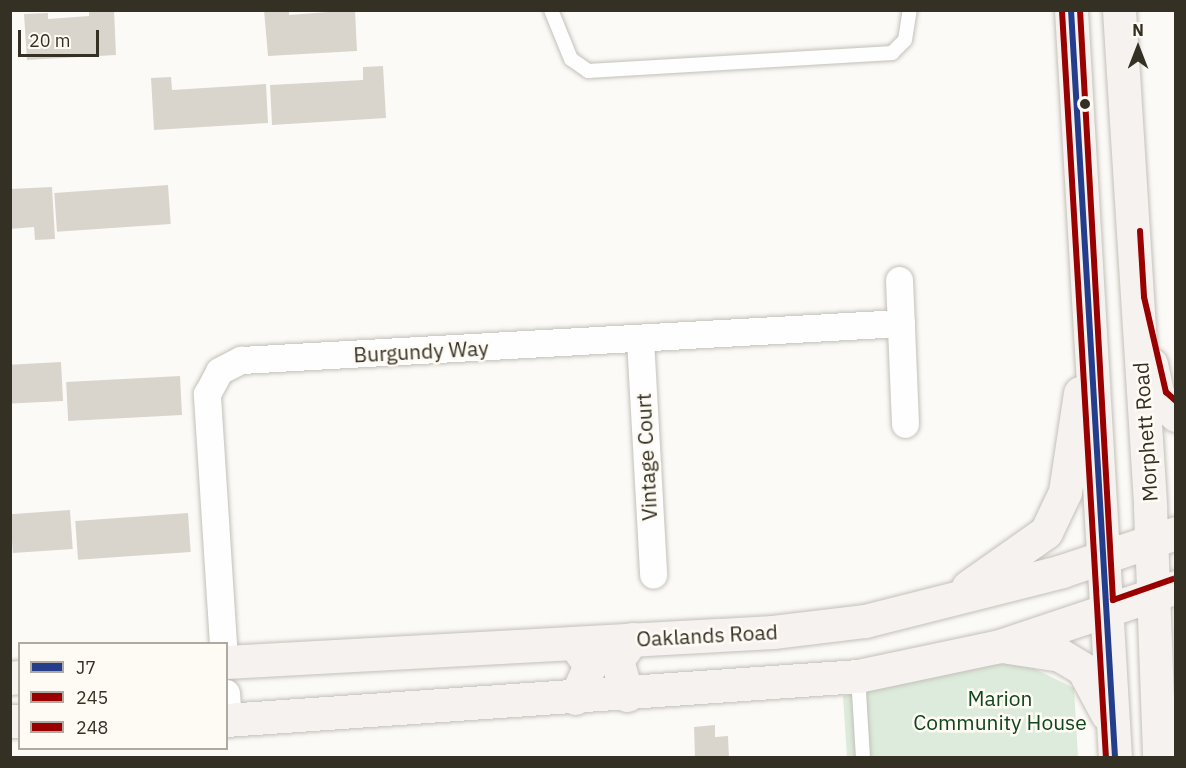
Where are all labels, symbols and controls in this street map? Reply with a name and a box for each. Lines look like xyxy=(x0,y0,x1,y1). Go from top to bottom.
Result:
scale bar xyxy=(21,18,102,56)
north arrow xyxy=(1108,18,1168,78)
text: N xyxy=(1132,20,1144,40)
text: 20 m xyxy=(29,29,71,52)
unlabelled marker xyxy=(1079,98,1091,110)
street label: Burgundy Way xyxy=(353,335,489,367)
street label: Morphett Road xyxy=(1128,361,1162,503)
street label: Vintage Court xyxy=(630,392,662,522)
street label: Oaklands Road xyxy=(636,619,778,651)
legend xyxy=(18,642,228,750)
text: J7 xyxy=(76,656,96,679)
park label: Marion Community House xyxy=(913,685,1087,735)
text: 245 xyxy=(76,686,108,709)
text: 248 xyxy=(76,716,108,739)

